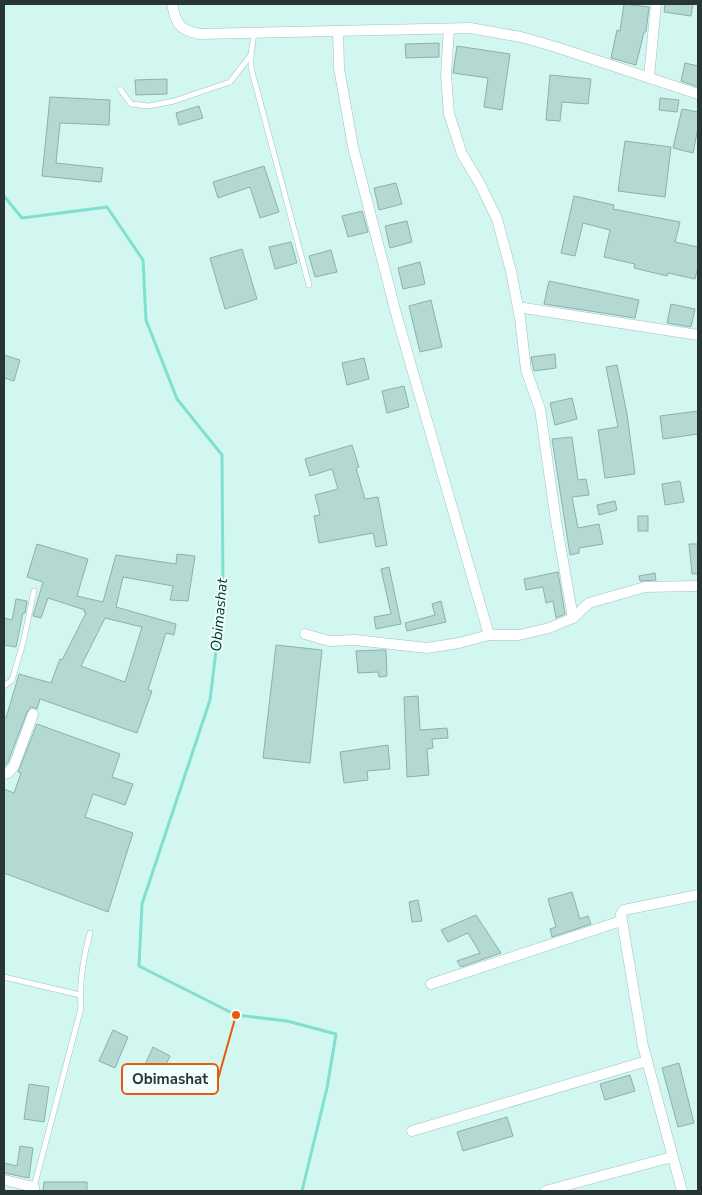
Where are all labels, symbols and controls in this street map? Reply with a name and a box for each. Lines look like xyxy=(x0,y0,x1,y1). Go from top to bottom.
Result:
water label: Obimashat xyxy=(206,577,232,652)
callout: Obimashat xyxy=(122,1064,218,1094)
text: Obimashat xyxy=(132,1069,208,1089)

